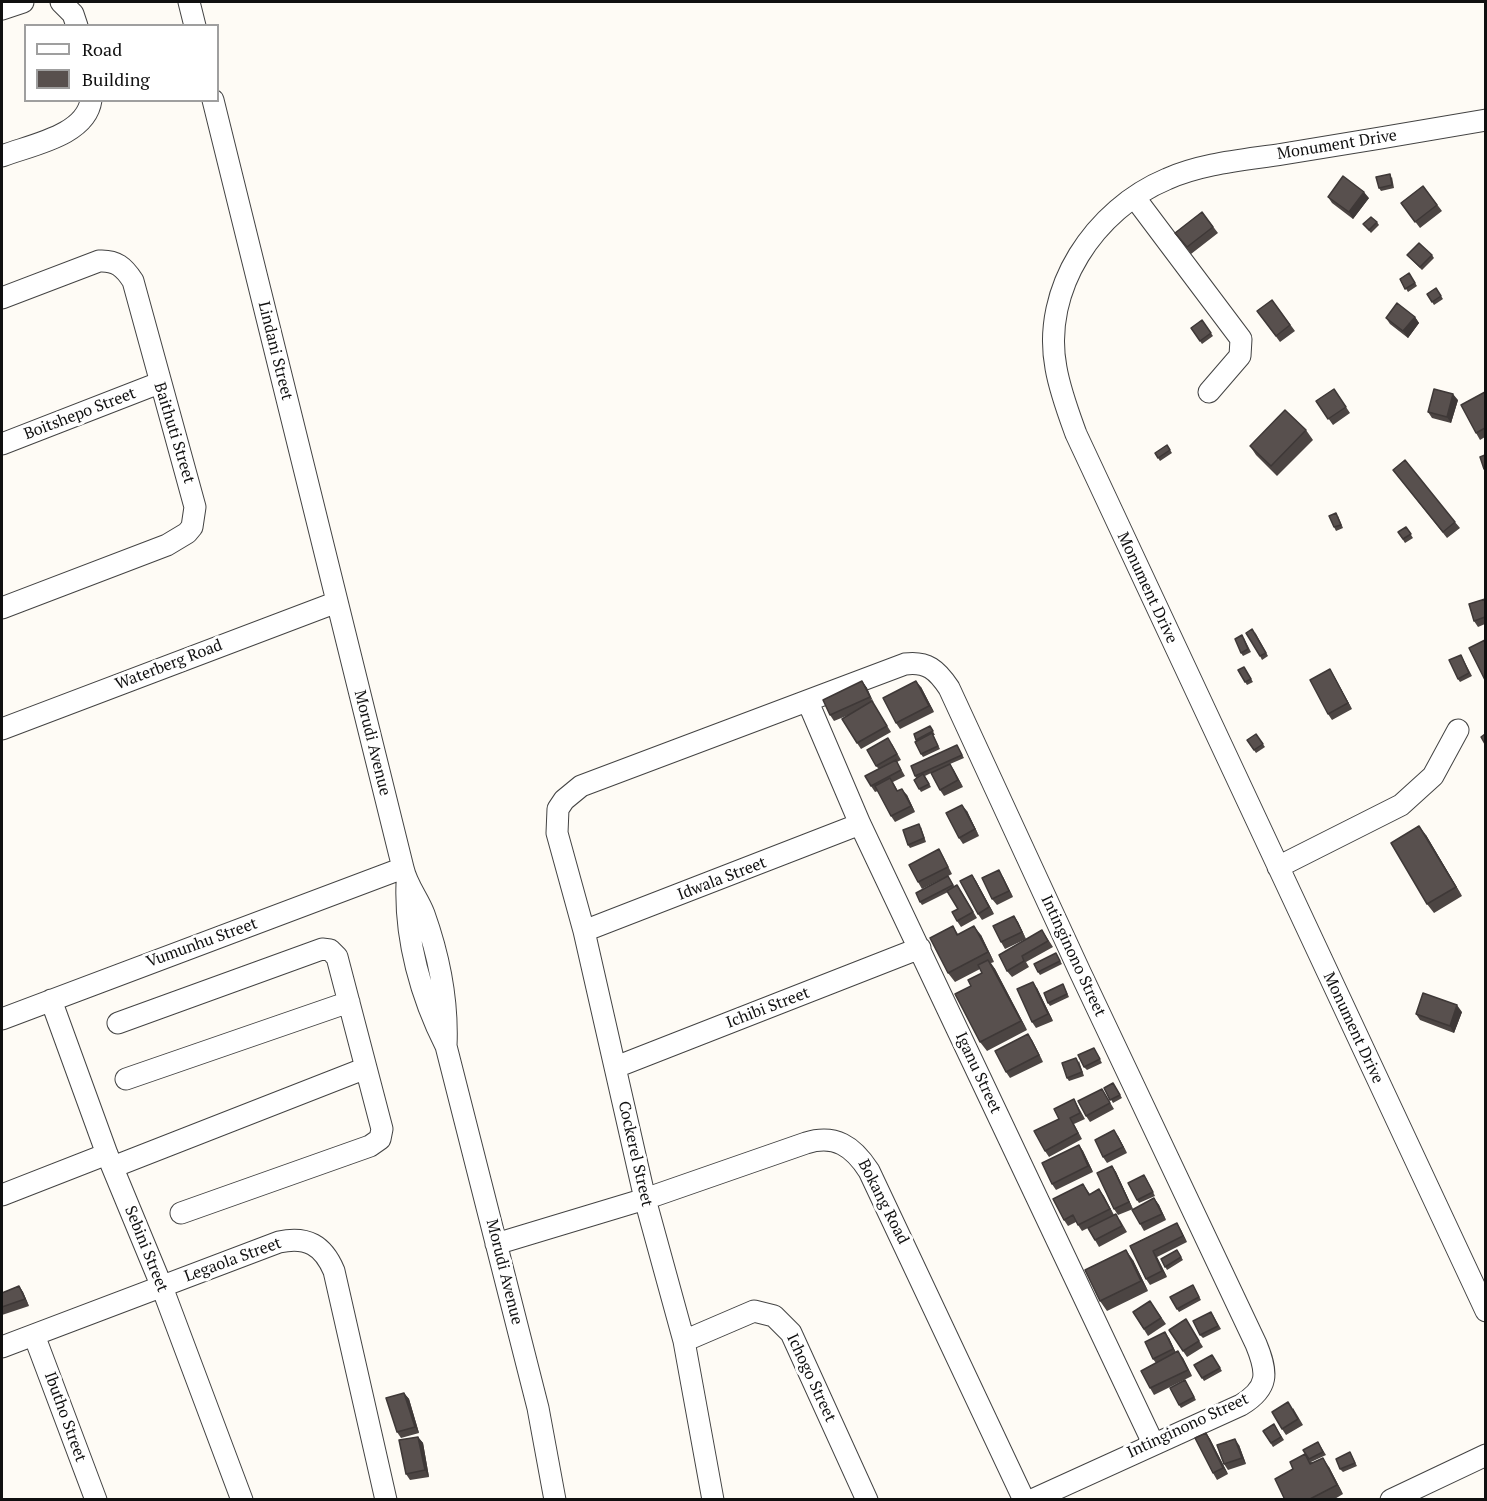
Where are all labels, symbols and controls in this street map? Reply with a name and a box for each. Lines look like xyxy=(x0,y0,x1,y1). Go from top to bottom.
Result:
legend xyxy=(24,24,219,102)
text: Road xyxy=(82,37,122,61)
text: Building xyxy=(82,67,150,91)
street label: Monument Drive xyxy=(1276,126,1398,164)
street label: Lindani Street xyxy=(253,300,297,402)
street label: Baithuti Street xyxy=(150,380,198,486)
street label: Boitshepo Street xyxy=(21,384,139,444)
street label: Monument Drive xyxy=(1113,529,1181,647)
street label: Waterberg Road xyxy=(113,636,225,694)
street label: Morudi Avenue xyxy=(350,688,394,798)
street label: Idwala Street xyxy=(675,853,769,905)
street label: Intinginono Street xyxy=(1036,892,1110,1020)
street label: Vumunhu Street xyxy=(144,914,260,972)
street label: Monument Drive xyxy=(1319,969,1387,1087)
street label: Ichibi Street xyxy=(724,983,812,1033)
street label: Iganu Street xyxy=(951,1029,1005,1117)
street label: Cockerel Street xyxy=(614,1099,656,1209)
street label: Bokang Road xyxy=(853,1156,913,1248)
street label: Sebini Street xyxy=(120,1203,172,1295)
street label: Morudi Avenue xyxy=(482,1217,526,1327)
street label: Legaola Street xyxy=(182,1234,284,1286)
street label: Ichogo Street xyxy=(782,1331,840,1425)
street label: Ibutho Street xyxy=(40,1369,90,1465)
street label: Intinginono Street xyxy=(1124,1389,1252,1463)

